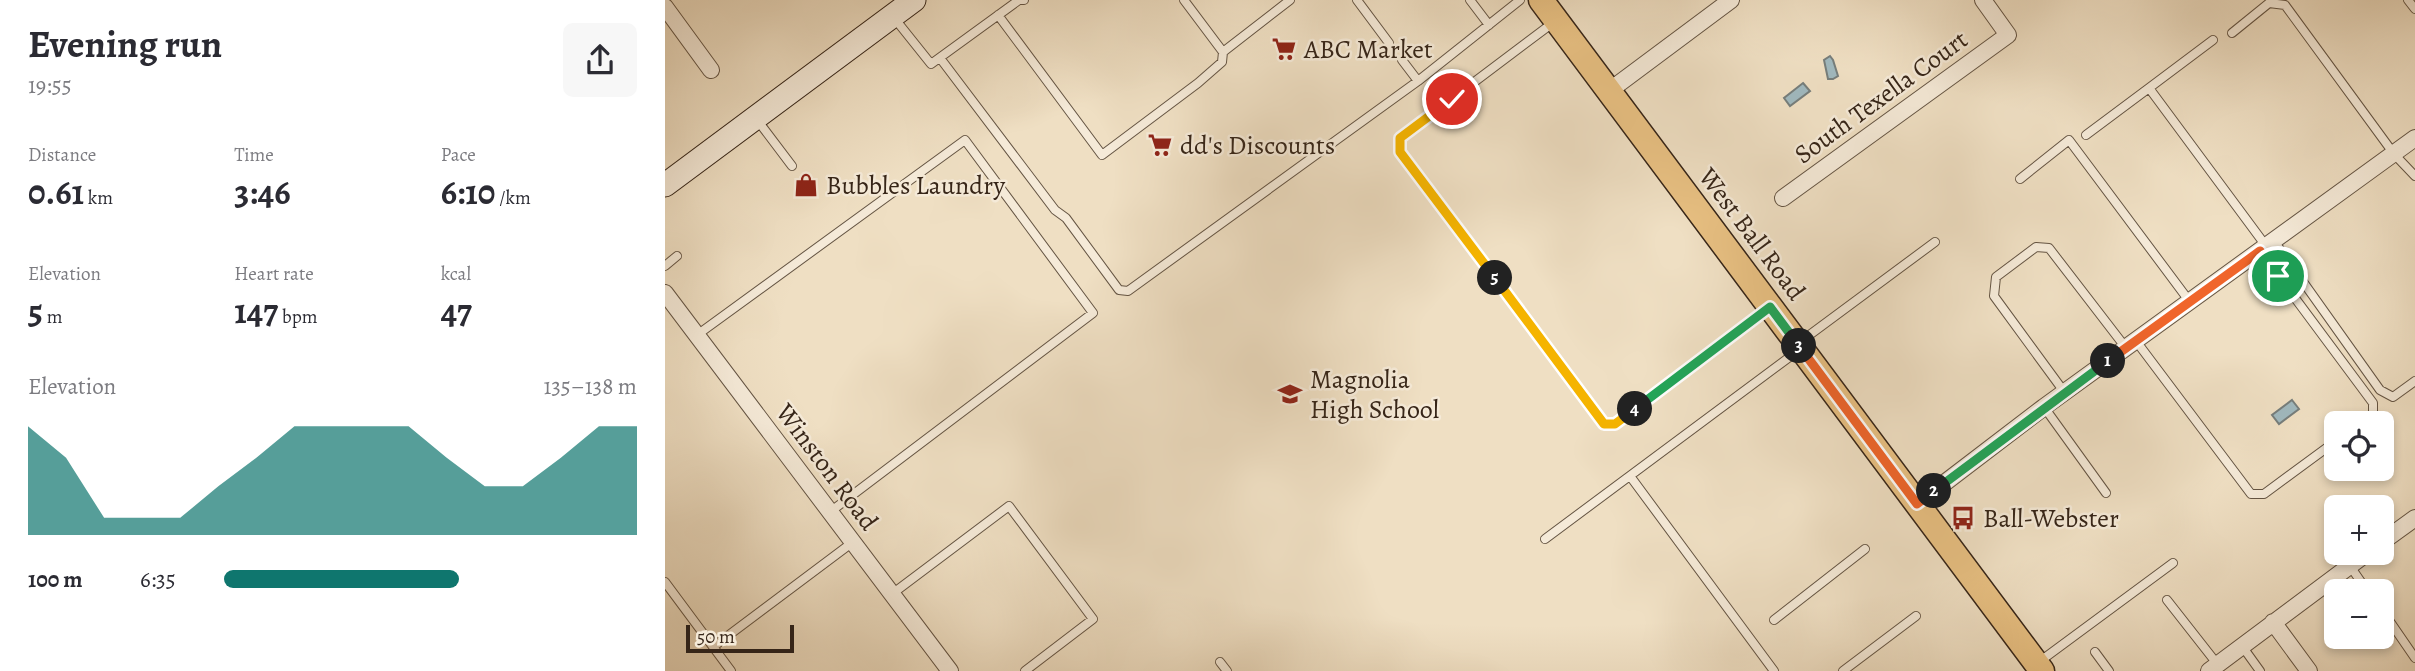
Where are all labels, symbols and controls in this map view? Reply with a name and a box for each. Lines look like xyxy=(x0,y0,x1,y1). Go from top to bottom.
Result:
text: Evening run xyxy=(28,18,222,70)
street label: South Texella Court xyxy=(1787,22,1975,172)
button: share xyxy=(563,23,637,97)
place label: ABC Market xyxy=(1303,32,1433,67)
supermarket icon: ABC Market xyxy=(1270,35,1298,63)
pin xyxy=(1422,69,1482,129)
text: 19:55 xyxy=(28,70,72,101)
icon: check xyxy=(1433,80,1471,118)
place label: dd's Discounts xyxy=(1180,128,1335,163)
supermarket icon: dd's Discounts xyxy=(1146,131,1174,159)
text: Distance xyxy=(28,142,96,168)
text: Time xyxy=(234,142,274,168)
text: Pace xyxy=(441,142,476,168)
street label: West Ball Road xyxy=(1690,160,1813,308)
text: 0.61 xyxy=(28,168,84,216)
text: 3:46 xyxy=(234,168,291,216)
text: 6:10 xyxy=(441,168,495,216)
place label: Bubbles Laundry xyxy=(826,168,1006,203)
shop icon: Bubbles Laundry xyxy=(792,171,820,199)
text: km xyxy=(84,185,113,211)
text: /km xyxy=(495,185,531,211)
pin xyxy=(2248,246,2308,306)
icon: arrive xyxy=(2259,257,2297,295)
pin: 5 xyxy=(1477,260,1513,296)
text: Elevation xyxy=(28,261,101,287)
text: Heart rate xyxy=(234,261,314,287)
text: kcal xyxy=(441,261,471,287)
text: 5 xyxy=(1490,264,1499,290)
text: 5 xyxy=(28,287,43,335)
text: 147 xyxy=(234,287,278,335)
text: 47 xyxy=(441,287,472,335)
text: m xyxy=(43,304,63,330)
text: bpm xyxy=(278,304,318,330)
pin: 3 xyxy=(1781,328,1817,364)
text: 3 xyxy=(1794,332,1803,358)
pin: 1 xyxy=(2091,344,2125,378)
text: 1 xyxy=(2104,347,2111,373)
place label: Magnolia High School xyxy=(1310,362,1439,427)
text: Elevation xyxy=(28,371,116,402)
text: 135–138 m xyxy=(543,371,637,402)
school or university icon: Magnolia High School xyxy=(1276,380,1304,408)
pin: 4 xyxy=(1618,392,1653,426)
text: 4 xyxy=(1630,395,1639,421)
street label: Winston Road xyxy=(767,396,886,538)
map controls xyxy=(2324,411,2394,649)
button: locate xyxy=(2324,411,2394,481)
pin: 2 xyxy=(1917,474,1951,508)
text: 2 xyxy=(1929,477,1938,503)
button: + xyxy=(2324,495,2394,565)
place label: Ball-Webster xyxy=(1983,501,2119,536)
bus stop icon: Ball-Webster xyxy=(1949,504,1977,532)
text: 100 m xyxy=(28,564,83,595)
text: 6:35 xyxy=(140,564,176,595)
button: − xyxy=(2324,579,2394,649)
scale bar xyxy=(686,622,795,654)
text: 50 m xyxy=(697,624,735,650)

